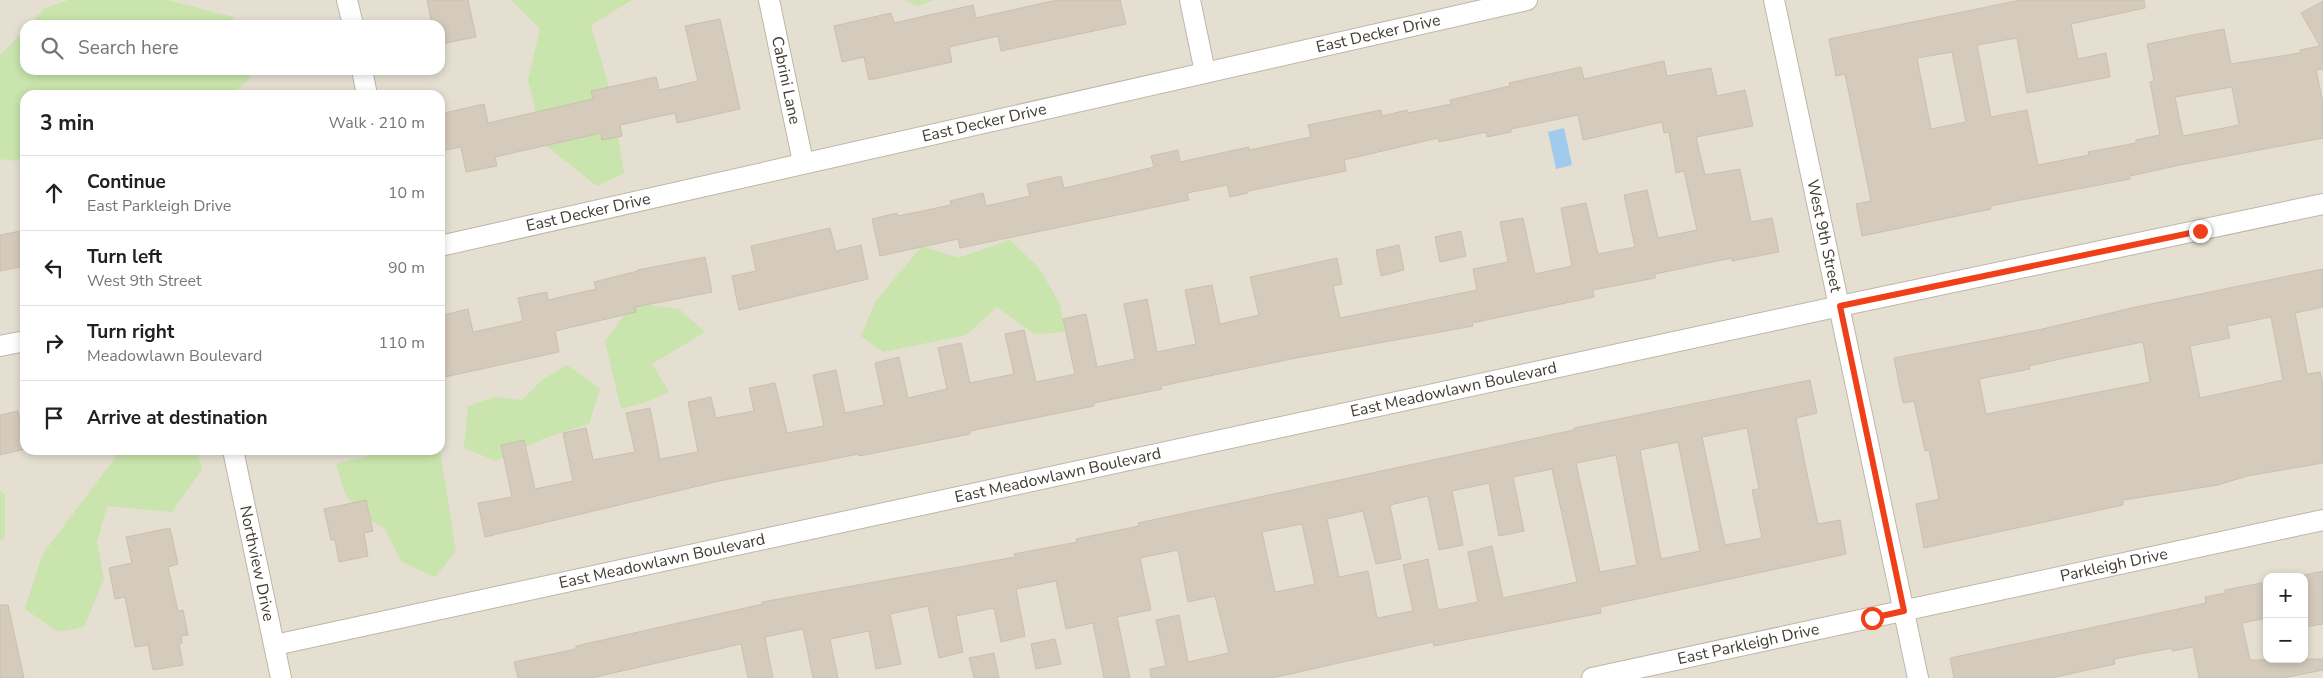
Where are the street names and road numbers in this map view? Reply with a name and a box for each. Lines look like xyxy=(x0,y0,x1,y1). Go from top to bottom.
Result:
street label: East Decker Drive xyxy=(1314,9,1443,58)
street label: Cabrini Lane xyxy=(766,34,806,126)
street label: East Decker Drive xyxy=(920,98,1049,148)
street label: West 9th Street xyxy=(1801,177,1847,295)
street label: East Decker Drive xyxy=(524,188,653,237)
street label: East Meadowlawn Boulevard xyxy=(1348,357,1559,423)
street label: East Meadowlawn Boulevard xyxy=(953,442,1163,508)
street label: Northview Drive xyxy=(234,504,280,623)
street label: East Meadowlawn Boulevard xyxy=(557,528,767,594)
street label: Parkleigh Drive xyxy=(2058,543,2170,587)
street label: East Parkleigh Drive xyxy=(1675,618,1821,670)

